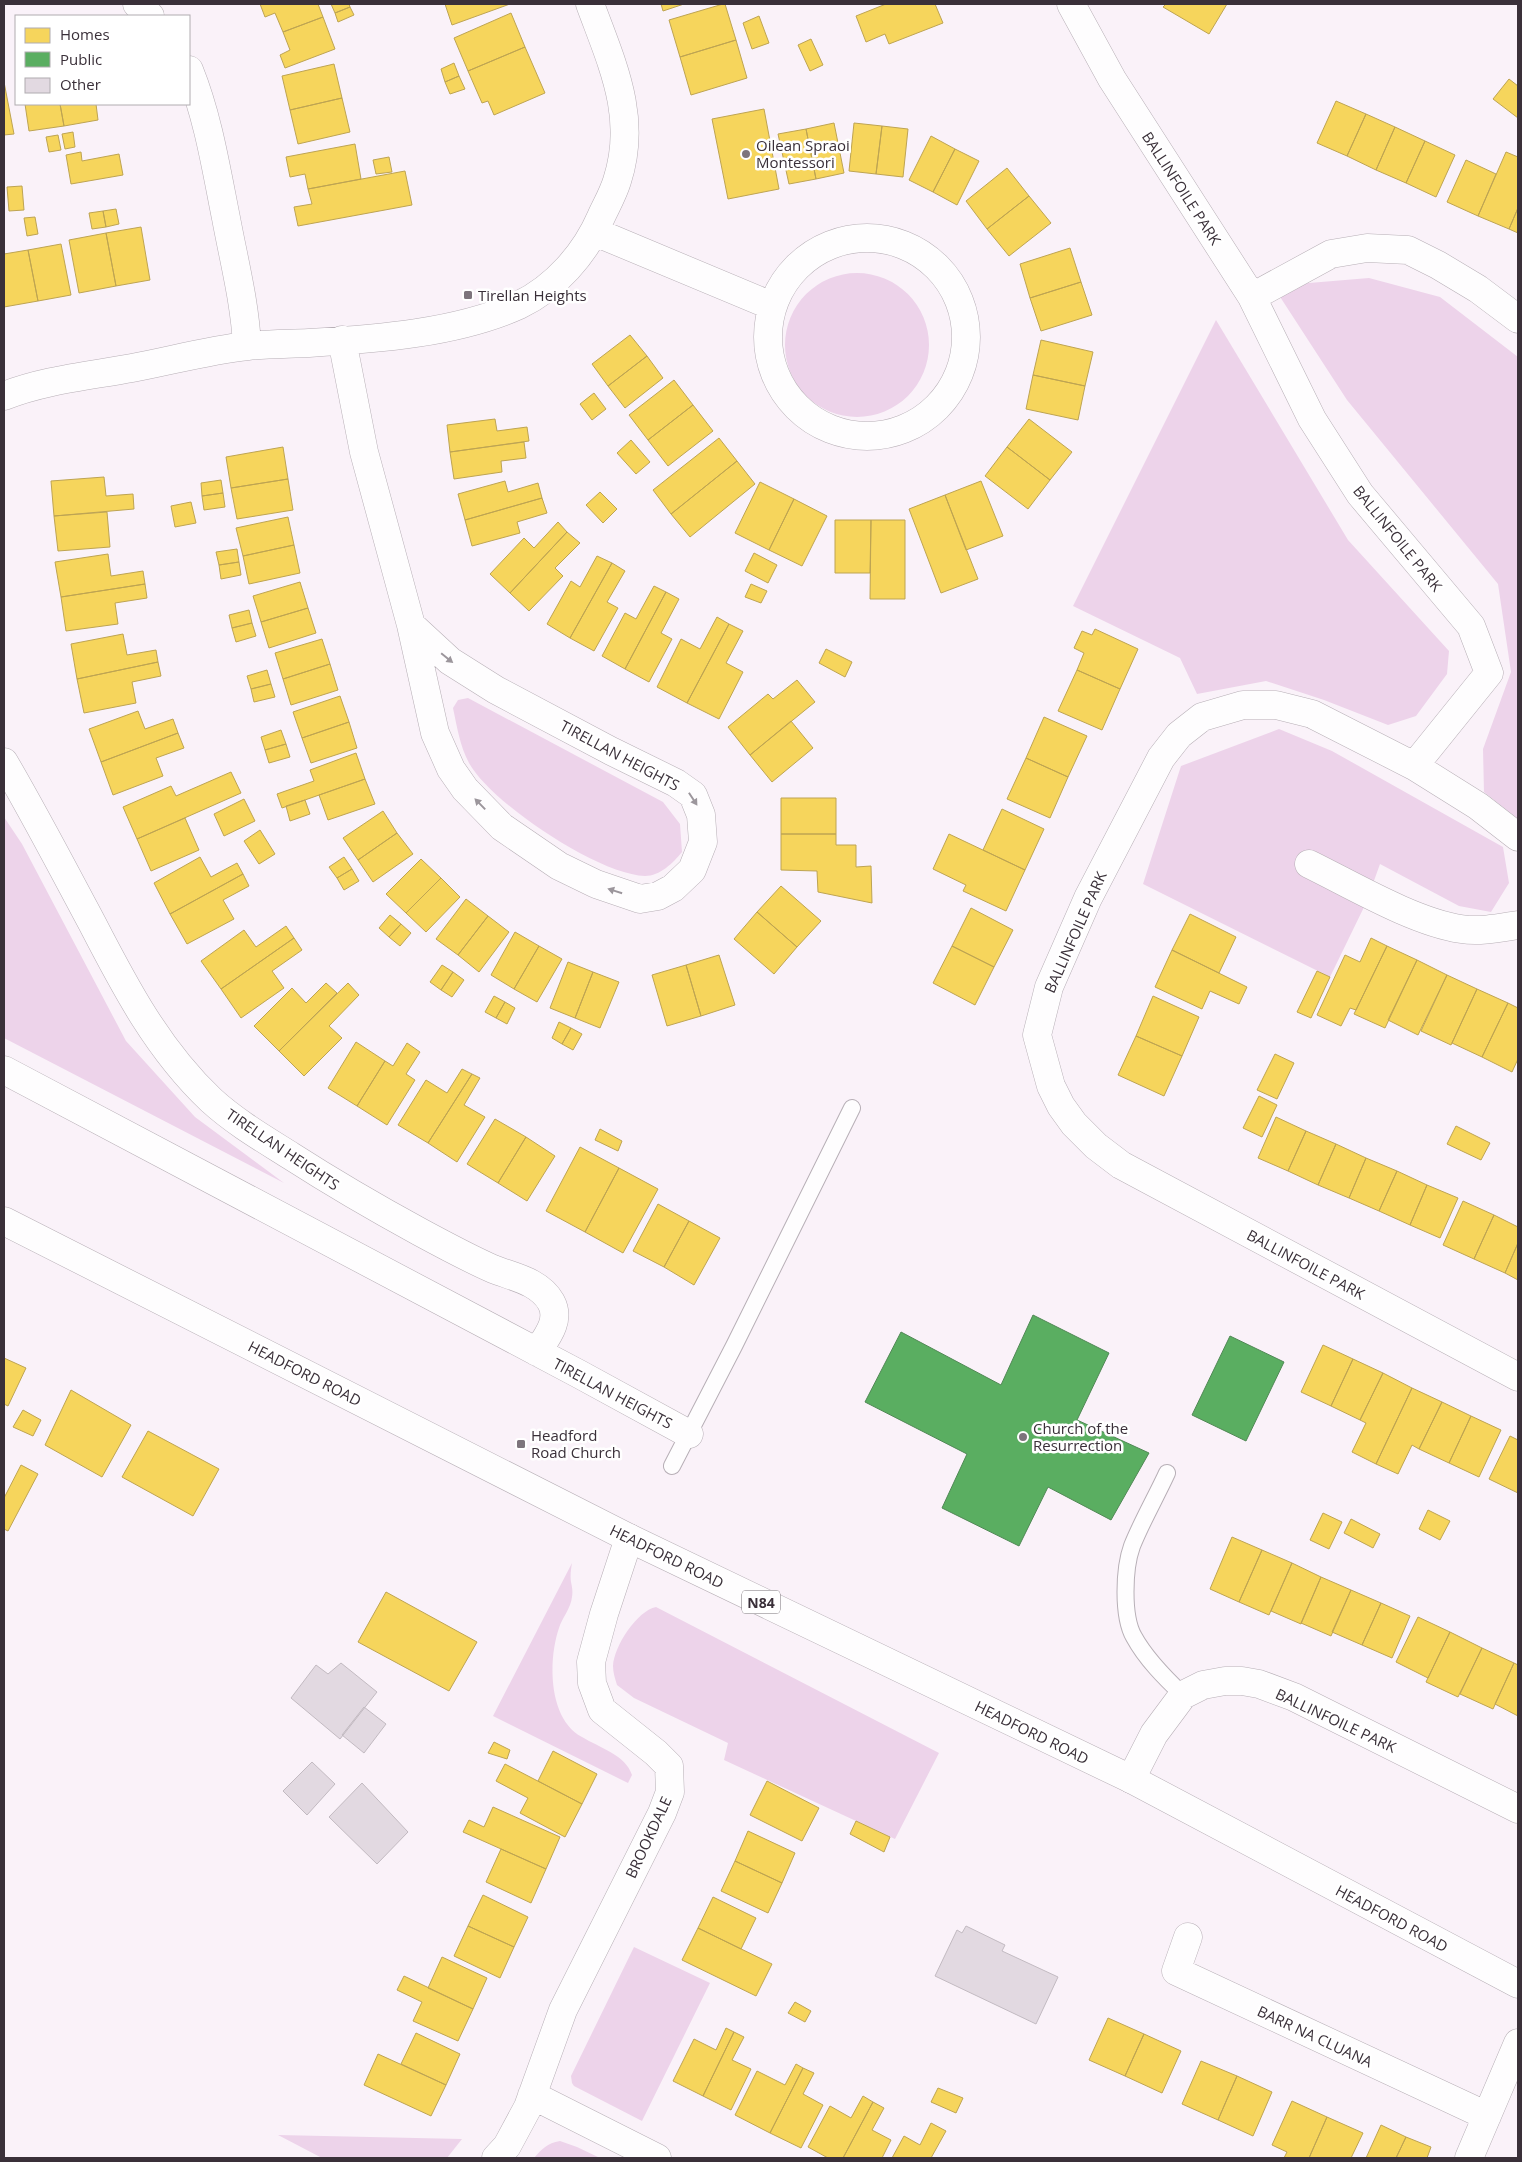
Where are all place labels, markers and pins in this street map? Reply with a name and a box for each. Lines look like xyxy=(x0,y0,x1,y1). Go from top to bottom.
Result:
place label: Oilean Spraoi Montessori xyxy=(756,135,850,172)
marker: Oilean Spraoi Montessori xyxy=(740,148,752,160)
place label: Tirellan Heights xyxy=(478,285,587,305)
marker: Tirellan Heights xyxy=(462,289,474,301)
place label: Church of the Resurrection xyxy=(1033,1418,1128,1455)
place label: Headford Road Church xyxy=(531,1425,621,1462)
marker: Church of the Resurrection xyxy=(1017,1431,1029,1443)
marker: Headford Road Church xyxy=(515,1438,527,1450)

